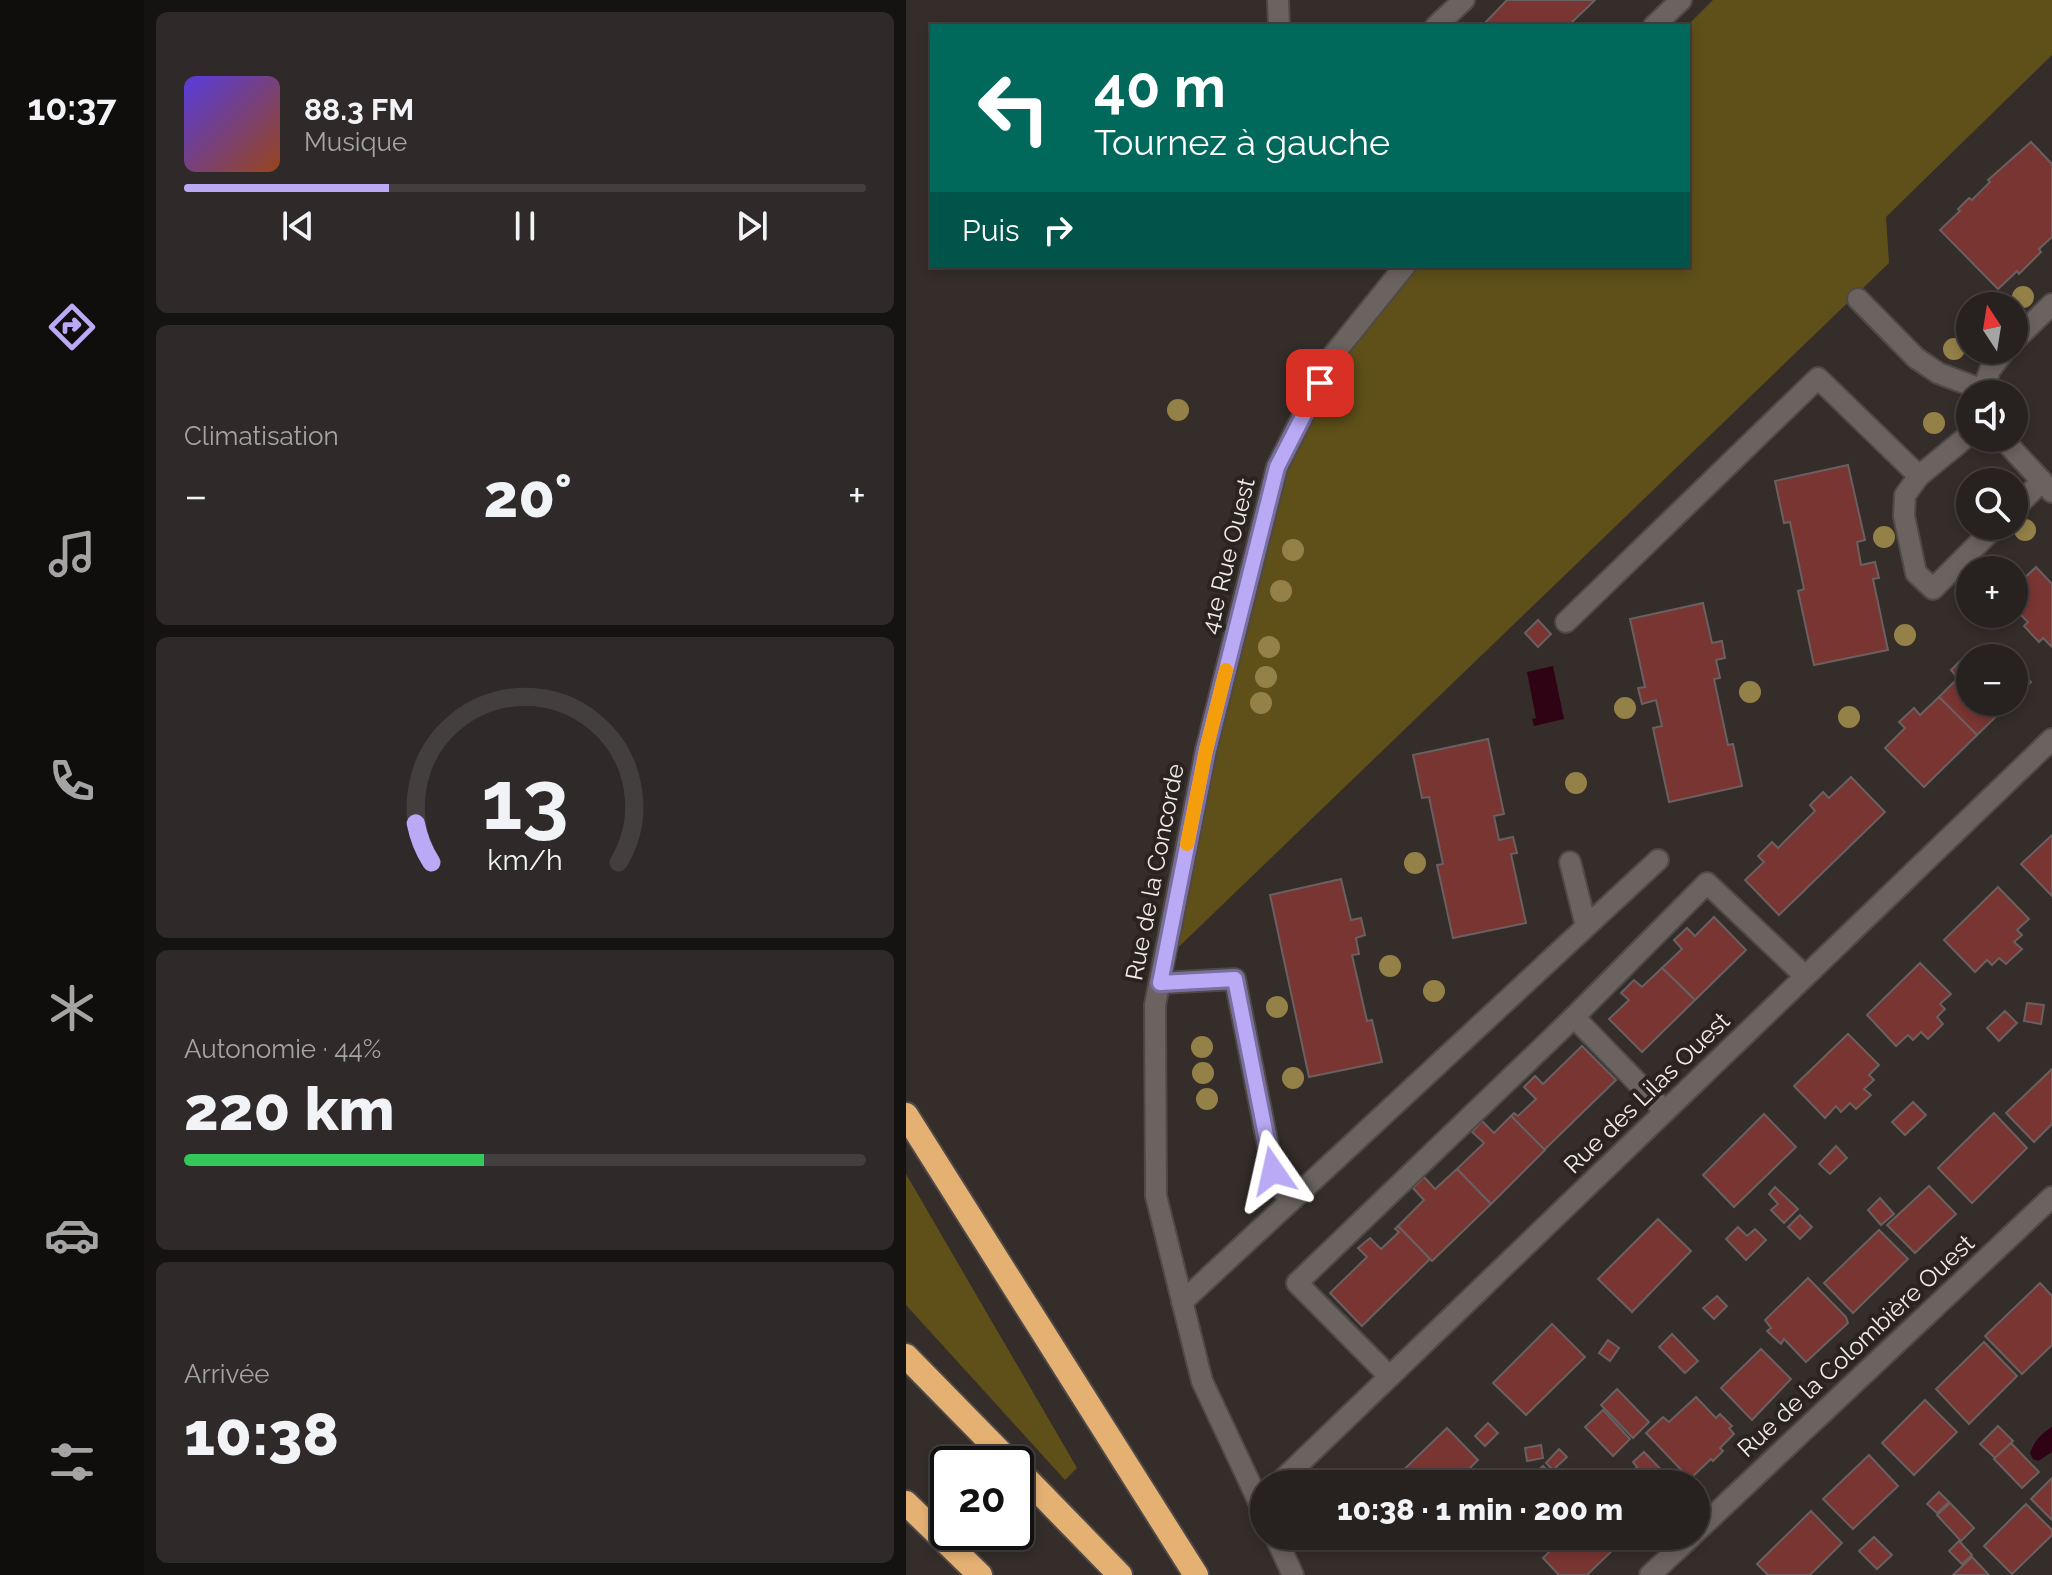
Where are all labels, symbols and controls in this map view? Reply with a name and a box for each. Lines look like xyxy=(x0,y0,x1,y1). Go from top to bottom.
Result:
text: 40 m xyxy=(1094,54,1226,120)
icon: left xyxy=(962,56,1066,160)
text: 10:37 xyxy=(27,86,117,128)
text: 88.3 FM xyxy=(304,92,414,127)
text: Tournez à gauche xyxy=(1094,121,1390,163)
text: Musique xyxy=(304,127,407,157)
icon: previous xyxy=(276,204,320,248)
icon: pause xyxy=(503,204,547,248)
icon: next xyxy=(730,204,774,248)
icon: right xyxy=(1036,208,1080,252)
text: Puis xyxy=(962,213,1020,248)
north arrow xyxy=(1956,292,2028,364)
map controls xyxy=(1956,292,2028,716)
icon: directions xyxy=(44,299,100,355)
pin xyxy=(1286,349,1354,417)
icon: arrive xyxy=(1298,361,1342,405)
button: sound xyxy=(1956,380,2028,452)
text: Climatisation xyxy=(184,421,339,451)
text: 20° xyxy=(484,461,572,531)
button: search xyxy=(1956,468,2028,540)
text: − xyxy=(184,470,208,521)
text: + xyxy=(848,470,866,521)
street label: 41e Rue Ouest xyxy=(1194,475,1261,637)
icon: music xyxy=(44,526,100,582)
button: + xyxy=(1956,556,2028,628)
button: − xyxy=(1956,644,2028,716)
text: 13 xyxy=(481,751,569,848)
icon: phone xyxy=(44,753,100,809)
street label: Rue de la Concorde xyxy=(1119,761,1190,983)
text: km/h xyxy=(487,844,563,878)
icon: climate xyxy=(44,980,100,1036)
street label: Rue des Lilas Ouest xyxy=(1558,1006,1736,1179)
text: Autonomie · 44% xyxy=(184,1034,381,1064)
text: 220 km xyxy=(184,1074,395,1144)
position arrow xyxy=(1231,1129,1315,1213)
icon: car xyxy=(44,1207,100,1263)
street label: Rue de la Colombière Ouest xyxy=(1731,1228,1980,1463)
text: Arrivée xyxy=(184,1359,269,1389)
text: 10:38 xyxy=(184,1399,339,1469)
icon: filters xyxy=(44,1434,100,1490)
speed limit sign: 20 xyxy=(930,1446,1034,1550)
text: 10:38 · 1 min · 200 m xyxy=(1337,1492,1623,1527)

